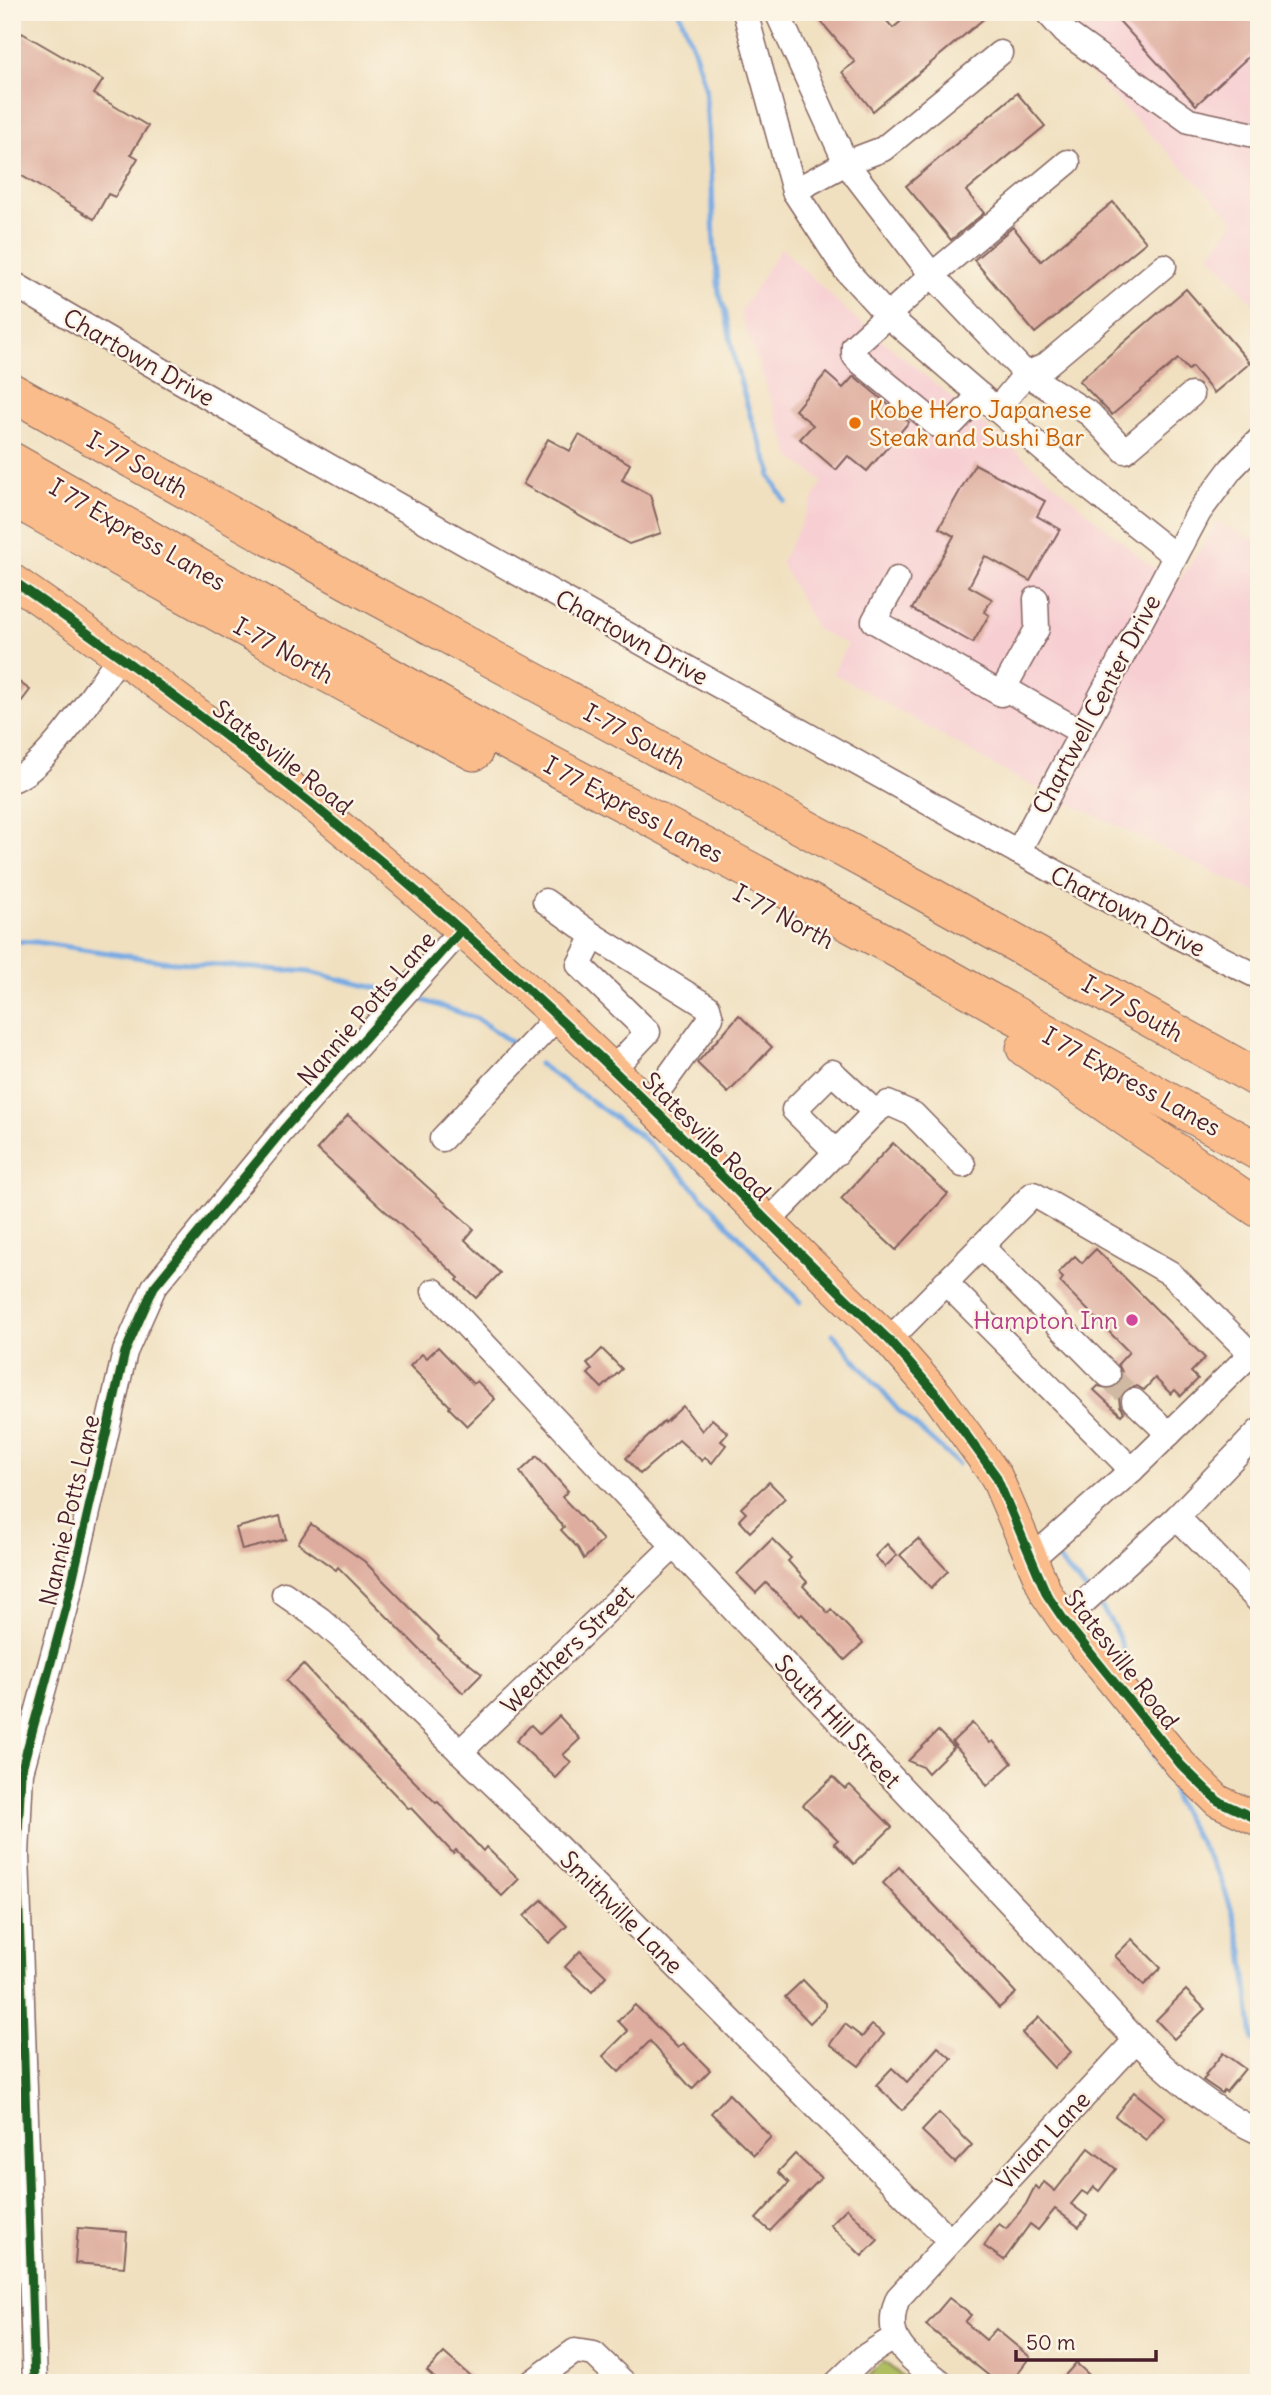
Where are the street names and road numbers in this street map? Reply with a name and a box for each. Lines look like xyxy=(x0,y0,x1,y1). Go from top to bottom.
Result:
street label: Chartown Drive xyxy=(58,302,220,412)
street label: I-77 South xyxy=(82,424,194,504)
street label: I 77 Express Lanes xyxy=(44,471,232,597)
street label: Chartown Drive xyxy=(550,583,714,691)
street label: Chartwell Center Drive xyxy=(1025,589,1167,819)
street label: I-77 North xyxy=(229,610,339,690)
street label: Statesville Road xyxy=(207,693,359,821)
street label: I-77 South xyxy=(579,697,691,775)
street label: I 77 Express Lanes xyxy=(539,749,729,869)
street label: Chartown Drive xyxy=(1045,859,1211,963)
street label: I-77 North xyxy=(728,877,840,955)
street label: Nannie Potts Lane xyxy=(291,924,441,1092)
street label: I-77 South xyxy=(1077,968,1189,1048)
street label: I 77 Express Lanes xyxy=(1038,1020,1226,1142)
street label: Statesville Road xyxy=(637,1066,777,1206)
street label: Nannie Potts Lane xyxy=(32,1411,106,1609)
street label: Weathers Street xyxy=(494,1578,640,1720)
street label: Statesville Road xyxy=(1058,1583,1186,1735)
street label: South Hill Street xyxy=(769,1648,907,1794)
street label: Smithville Lane xyxy=(554,1844,690,1980)
street label: Vivian Lane xyxy=(990,2084,1096,2196)

